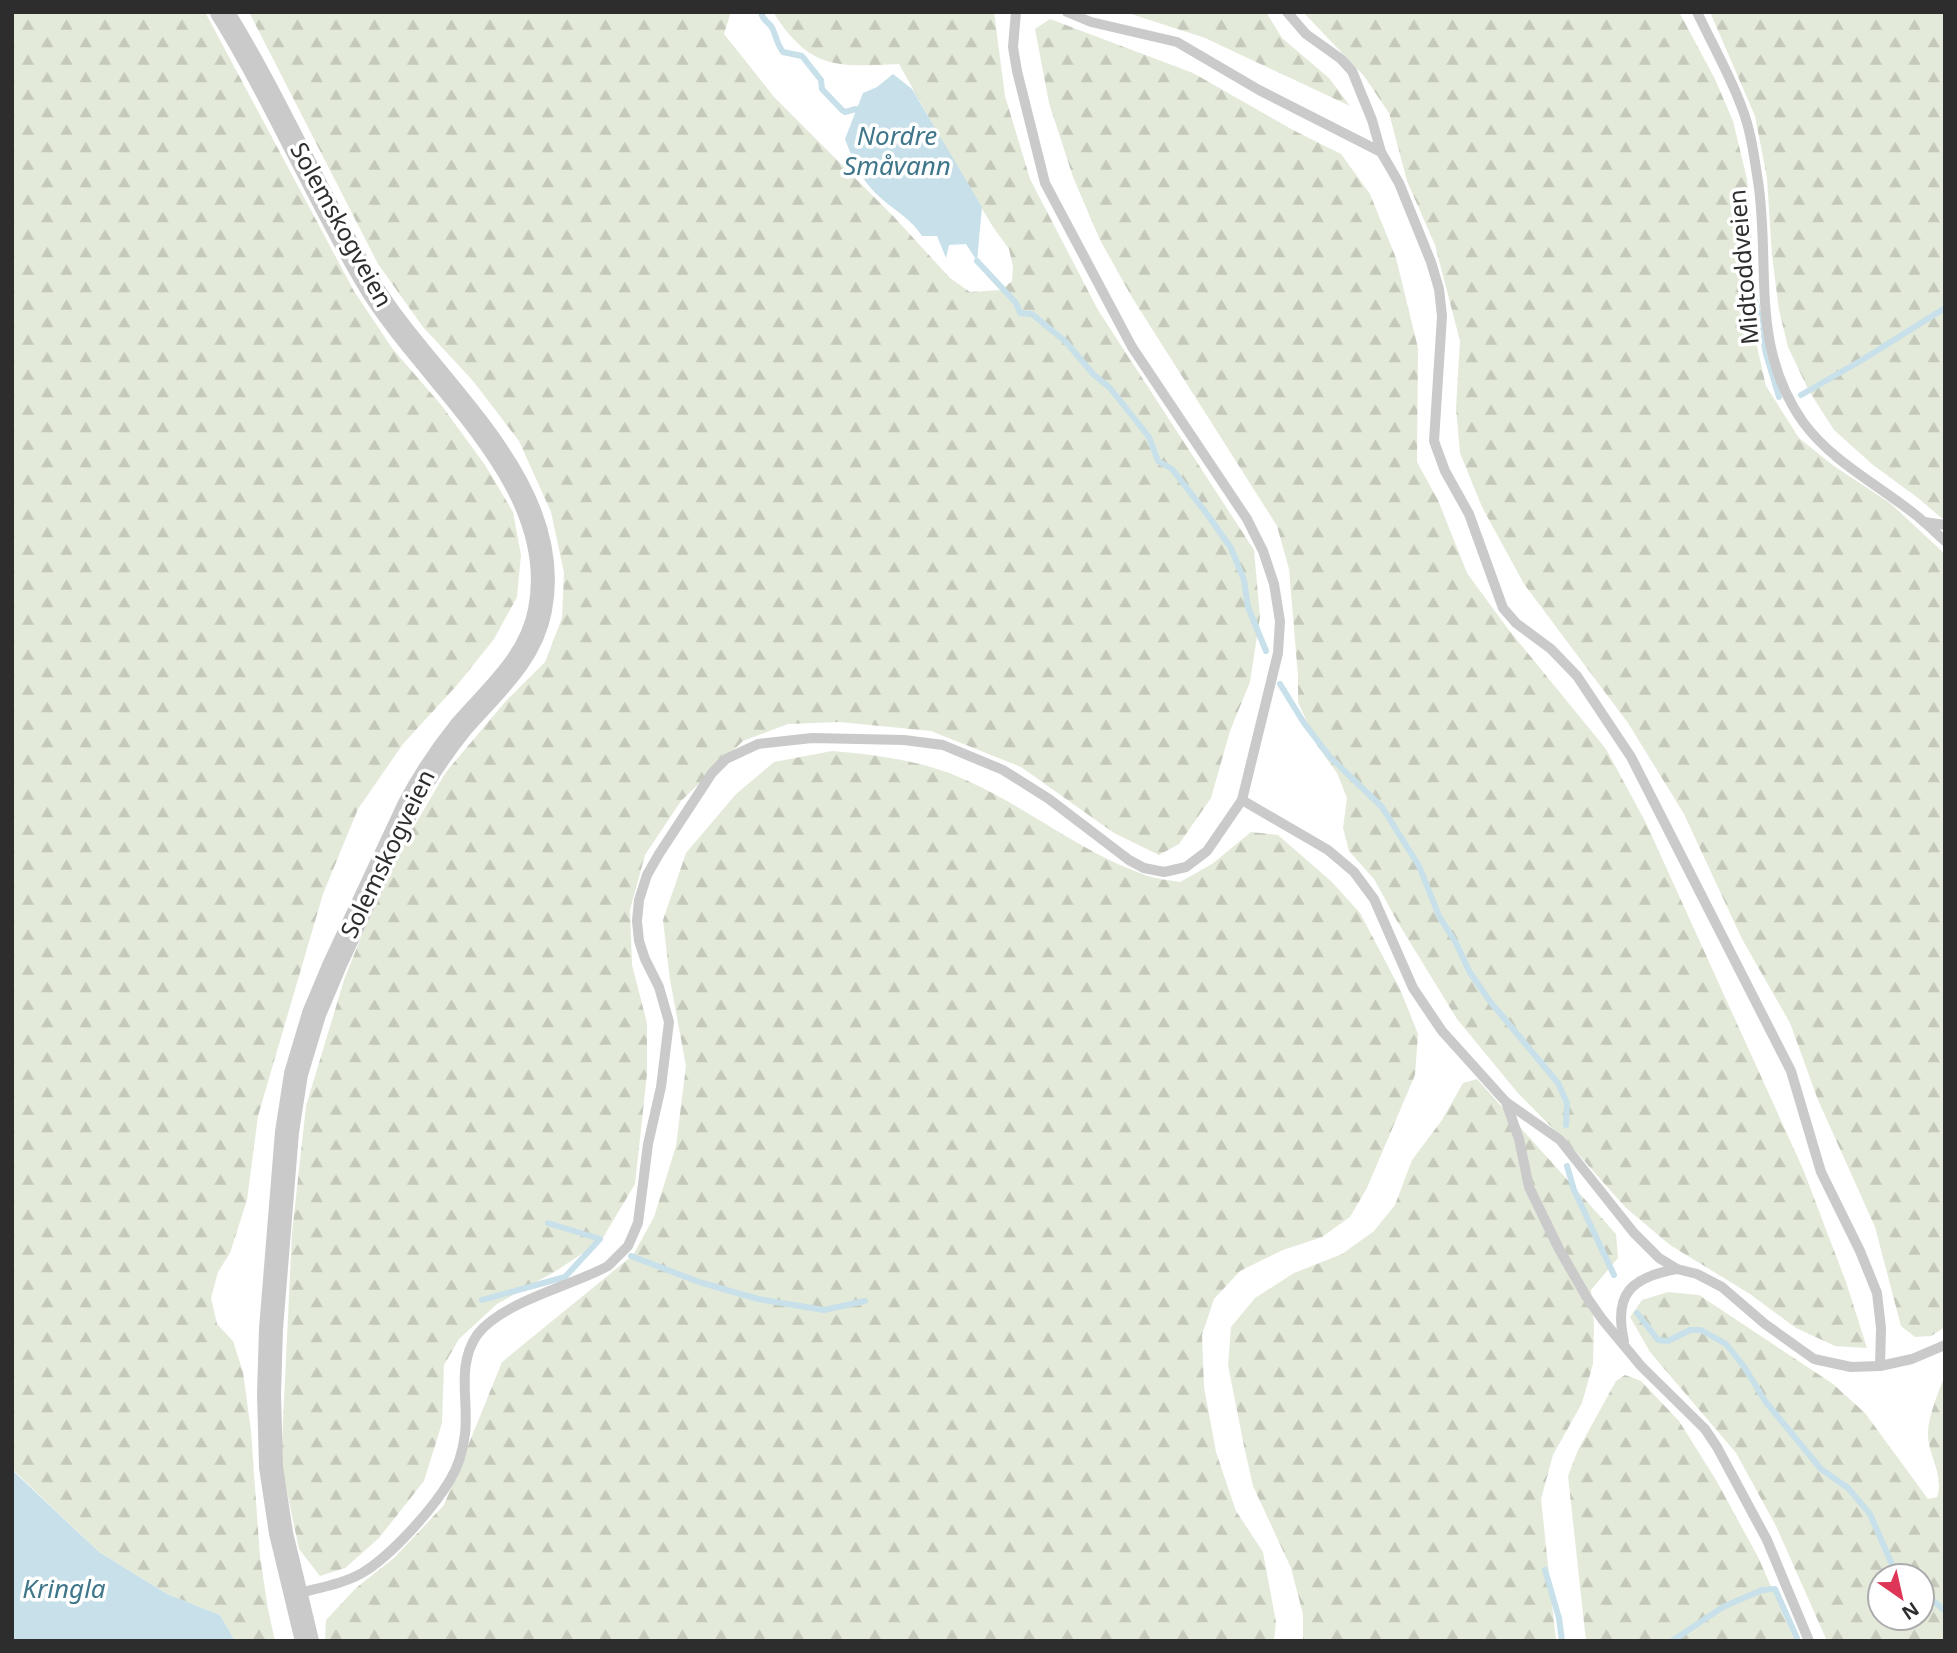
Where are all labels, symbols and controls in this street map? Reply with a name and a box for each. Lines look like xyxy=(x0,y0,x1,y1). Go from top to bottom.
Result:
water label: Nordre Småvann xyxy=(843,117,951,183)
street label: Solemskogveien xyxy=(283,136,401,313)
street label: Midtoddveien xyxy=(1719,188,1766,346)
street label: Solemskogveien xyxy=(332,764,442,943)
north arrow xyxy=(1866,1562,1936,1632)
water label: Kringla xyxy=(22,1570,106,1606)
text: N xyxy=(1897,1596,1924,1626)

